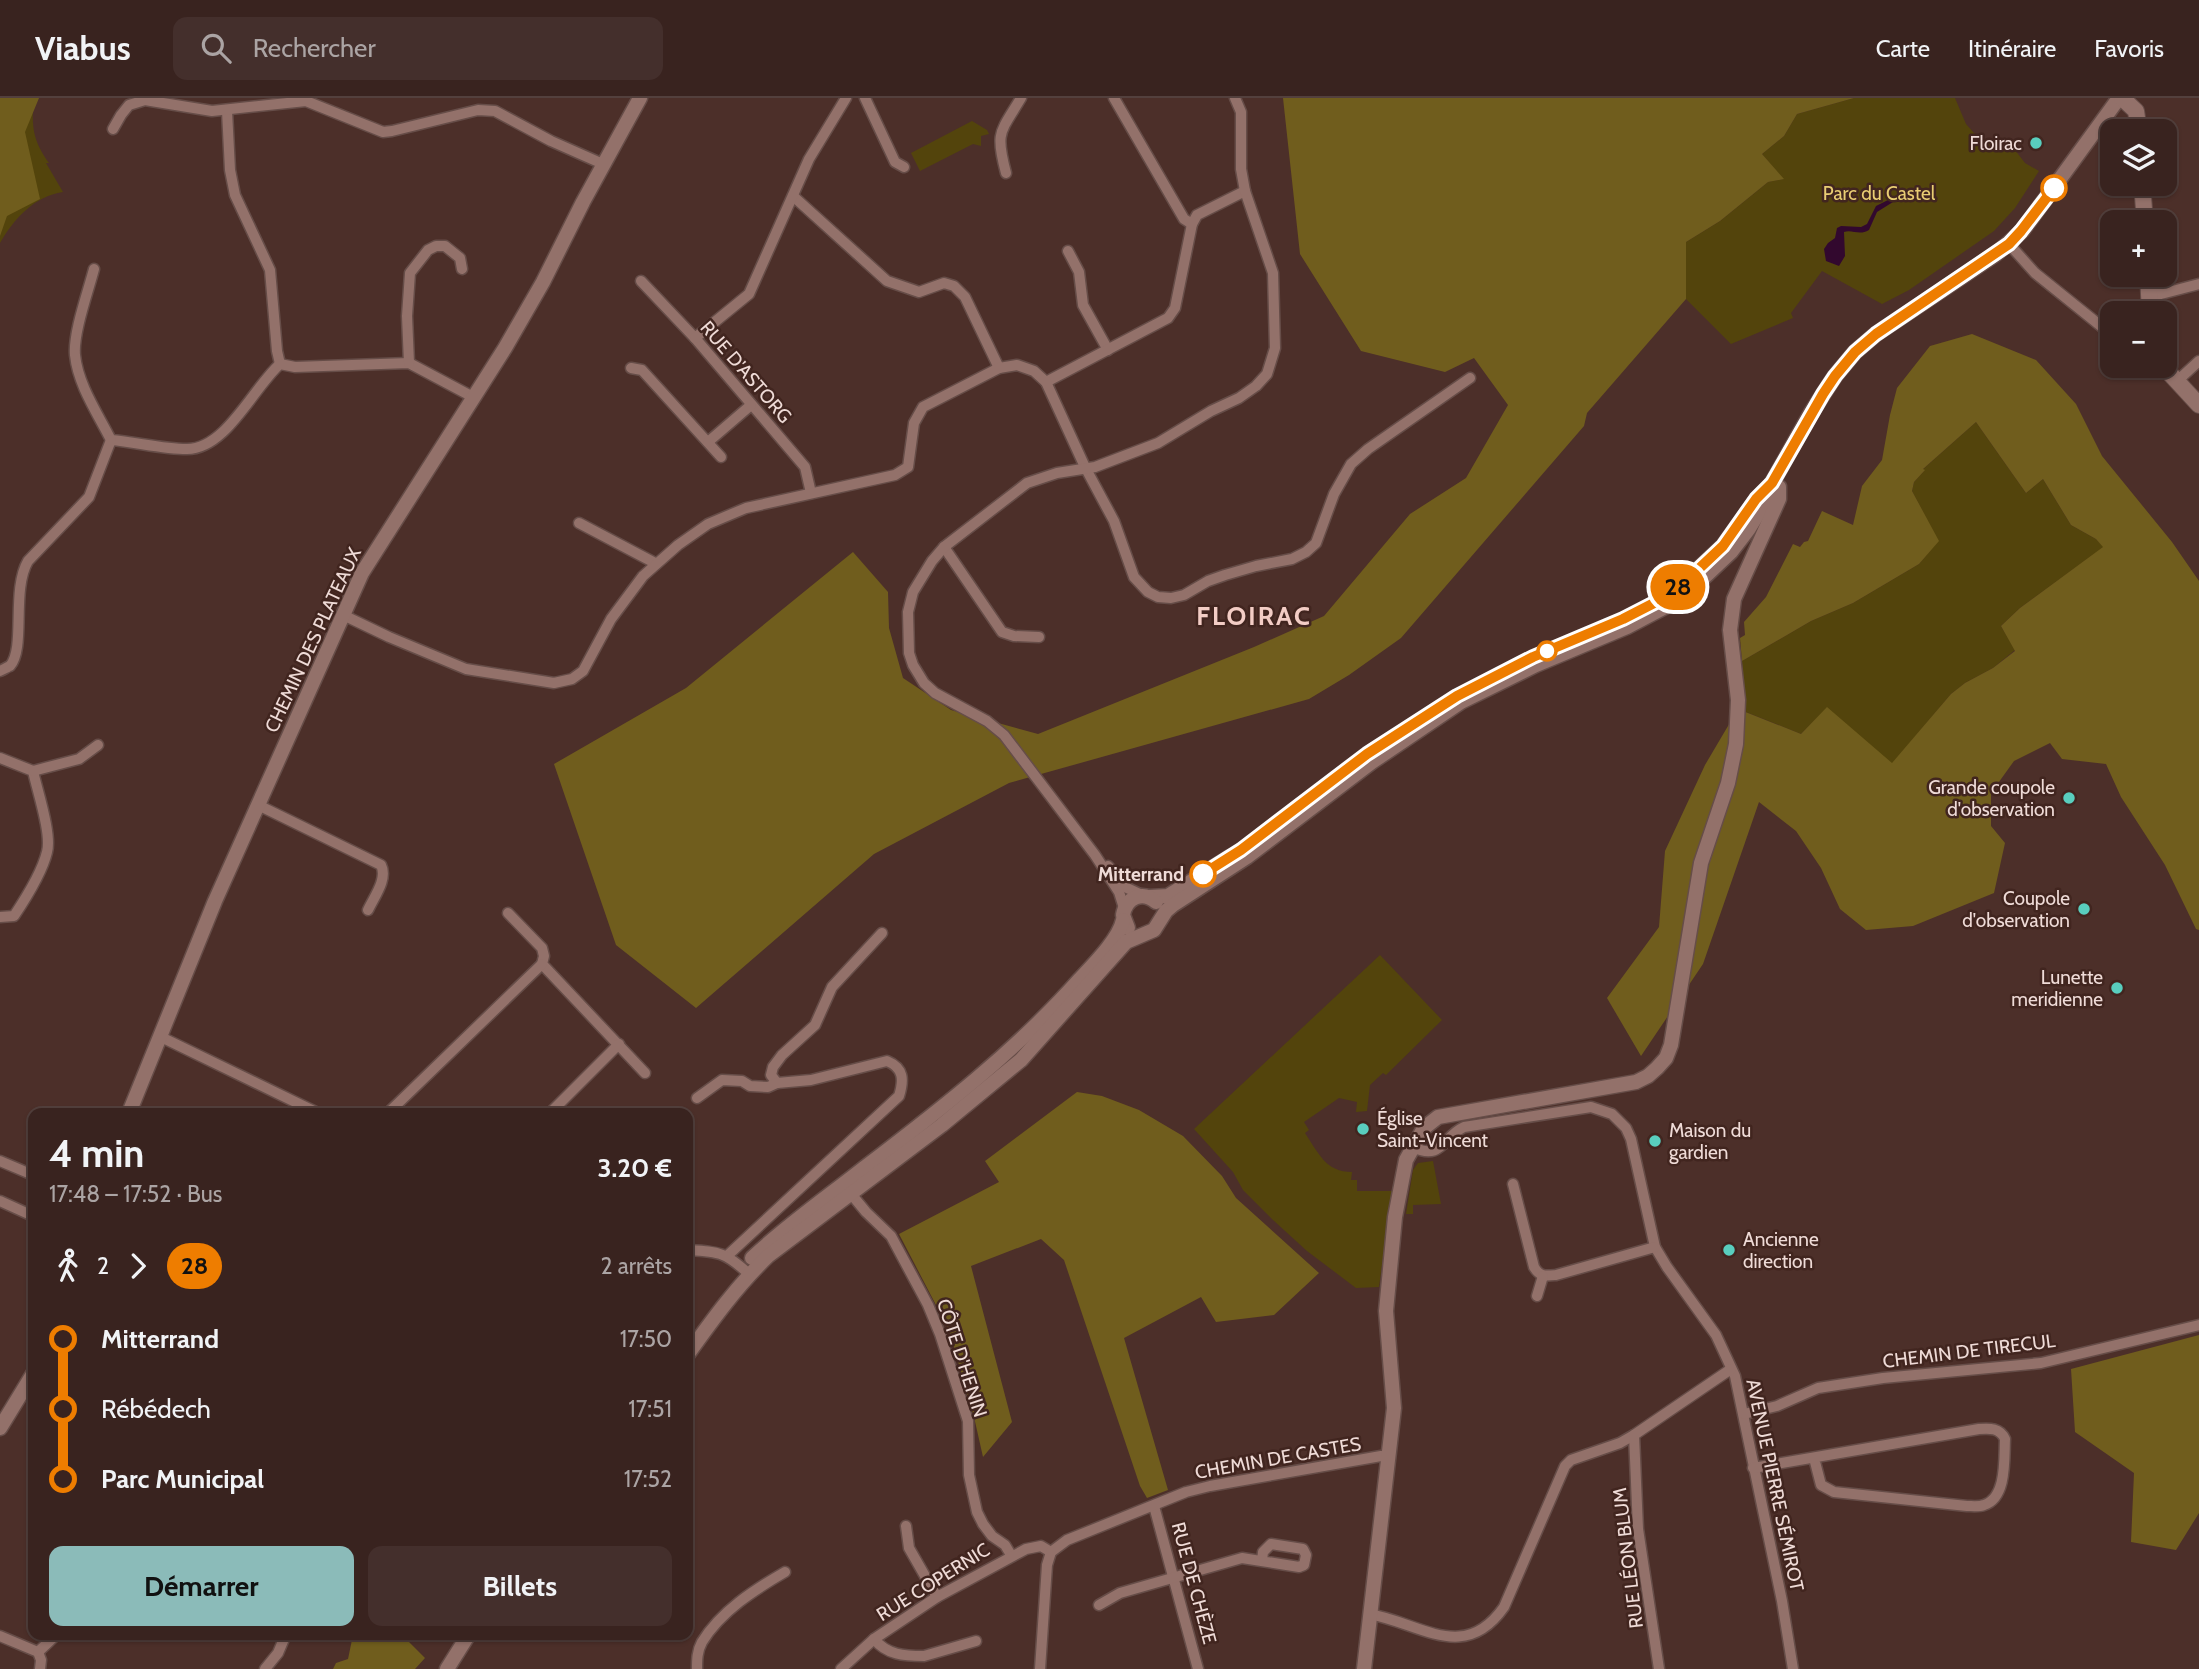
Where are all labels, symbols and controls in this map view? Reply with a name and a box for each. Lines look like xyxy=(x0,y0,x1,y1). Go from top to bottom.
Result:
search box xyxy=(173,17,663,80)
text: Viabus xyxy=(35,28,131,68)
icon: search xyxy=(197,29,235,67)
text: Rechercher xyxy=(253,32,376,64)
text: Carte xyxy=(1876,34,1930,63)
text: Itinéraire xyxy=(1968,34,2056,63)
text: Favoris xyxy=(2094,34,2164,63)
map controls xyxy=(2100,119,2177,378)
button: layers xyxy=(2100,119,2177,196)
place label: Floirac xyxy=(1970,132,2022,155)
marker: Floirac xyxy=(2028,135,2044,151)
unlabelled marker xyxy=(2041,175,2067,201)
park label: Parc du Castel xyxy=(1823,182,1936,205)
button: + xyxy=(2100,210,2177,287)
button: − xyxy=(2100,301,2177,378)
street label: RUE D'ASTORG xyxy=(695,316,797,428)
street label: CHEMIN DES PLATEAUX xyxy=(260,543,366,736)
line badge: 28 xyxy=(1646,564,1710,610)
text: 28 xyxy=(1664,572,1692,601)
district label: FLOIRAC xyxy=(1196,600,1312,632)
unlabelled marker xyxy=(1537,641,1557,661)
place label: Grande coupole d'observation xyxy=(1928,776,2055,821)
marker: Grande coupole d'observation xyxy=(2061,790,2077,806)
marker: Mitterrand xyxy=(1190,861,1216,887)
place label: Mitterrand xyxy=(1098,863,1184,886)
place label: Coupole d'observation xyxy=(1962,887,2070,932)
marker: Coupole d'observation xyxy=(2076,901,2092,917)
place label: Lunette meridienne xyxy=(2011,966,2103,1011)
marker: Lunette meridienne xyxy=(2109,980,2125,996)
place label: Église Saint-Vincent xyxy=(1377,1106,1489,1152)
place label: Maison du gardien xyxy=(1669,1119,1751,1164)
marker: Église Saint-Vincent xyxy=(1355,1121,1371,1137)
text: 4 min xyxy=(49,1130,144,1177)
marker: Maison du gardien xyxy=(1647,1133,1663,1149)
text: 3.20 € xyxy=(598,1152,672,1184)
text: 17:48 – 17:52 · Bus xyxy=(49,1180,222,1208)
place label: Ancienne direction xyxy=(1743,1228,1819,1273)
marker: Ancienne direction xyxy=(1721,1242,1737,1258)
icon: walk xyxy=(49,1247,87,1285)
icon: forward xyxy=(119,1247,157,1285)
text: 28 xyxy=(181,1251,208,1280)
text: 2 xyxy=(97,1252,109,1280)
text: 2 arrêts xyxy=(600,1252,672,1280)
street label: CÔTE D'HENIN xyxy=(932,1296,992,1420)
text: Mitterrand xyxy=(101,1323,219,1355)
text: 17:50 xyxy=(620,1325,672,1353)
street label: CHEMIN DE TIRECUL xyxy=(1881,1329,2057,1373)
street label: AVENUE PIERRE SÉMIROT xyxy=(1741,1377,1810,1593)
text: Rébédech xyxy=(101,1393,211,1425)
text: 17:51 xyxy=(628,1395,672,1423)
street label: CHEMIN DE CASTES xyxy=(1193,1432,1363,1484)
text: Parc Municipal xyxy=(101,1463,264,1495)
text: 17:52 xyxy=(624,1465,672,1493)
street label: RUE LÉON BLUM xyxy=(1607,1486,1648,1630)
street label: RUE DE CHÈZE xyxy=(1167,1519,1222,1646)
street label: RUE COPERNIC xyxy=(872,1538,994,1626)
button: Démarrer xyxy=(49,1546,354,1626)
button: Billets xyxy=(368,1546,672,1626)

